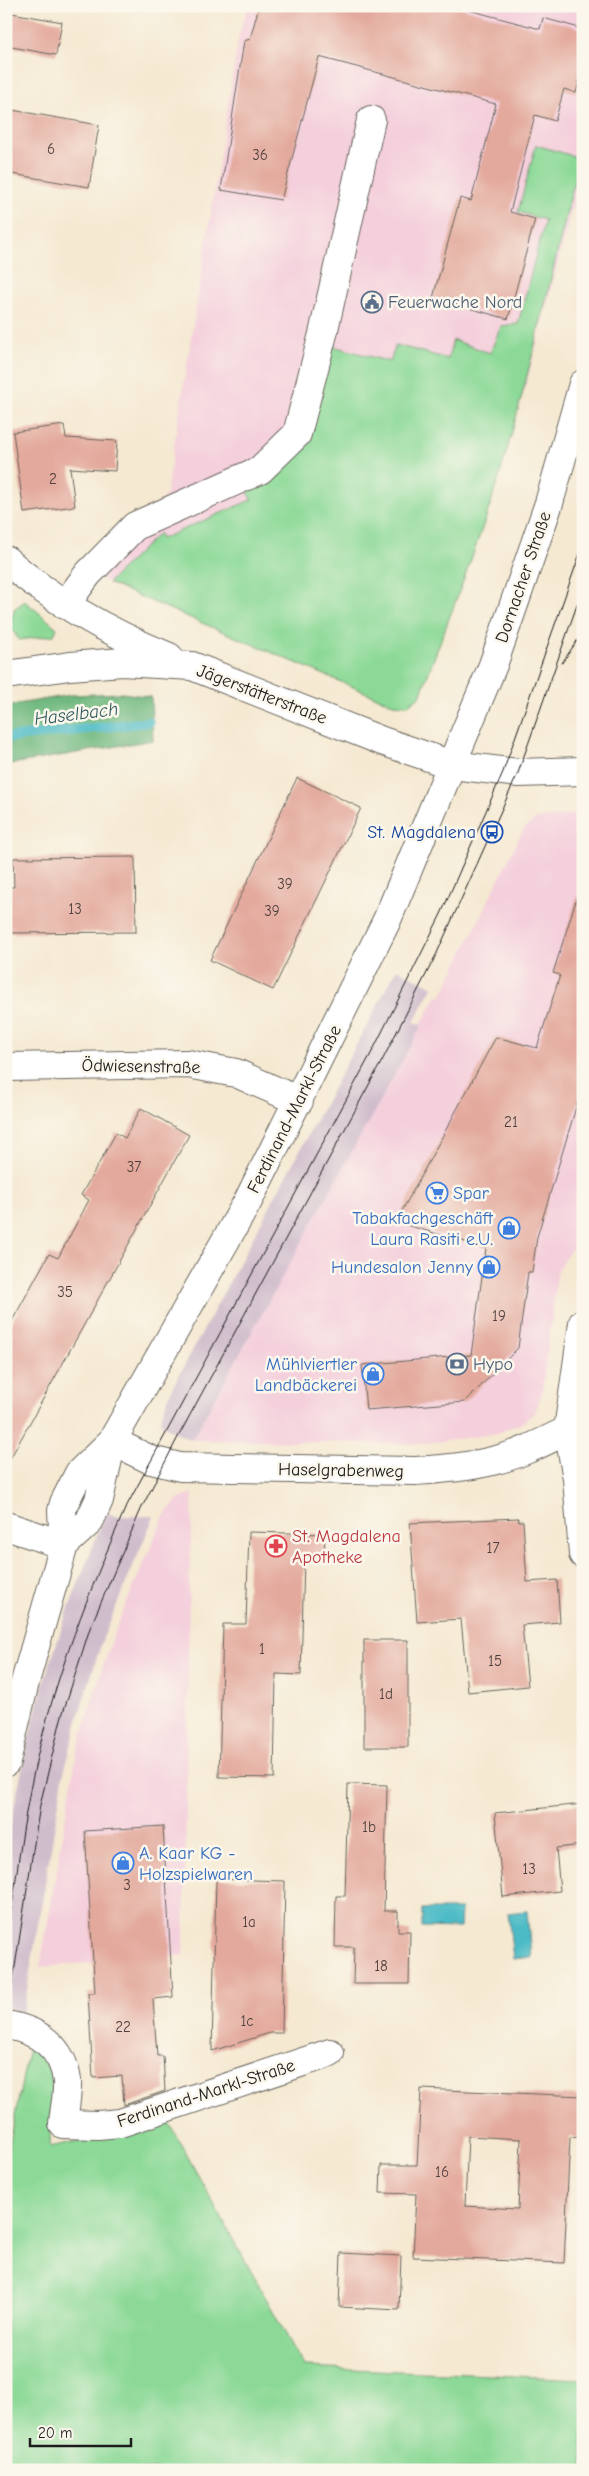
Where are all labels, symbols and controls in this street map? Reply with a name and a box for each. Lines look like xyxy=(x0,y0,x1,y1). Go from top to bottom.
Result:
house number: 6 xyxy=(47,140,55,158)
house number: 36 xyxy=(252,146,268,164)
public building icon: Feuerwache Nord xyxy=(360,290,384,314)
place label: Feuerwache Nord xyxy=(388,292,522,313)
house number: 2 xyxy=(49,470,57,488)
street label: Dornacher Straße xyxy=(491,509,556,646)
street label: Jägerstätterstraße xyxy=(194,660,330,729)
water label: Haselbach xyxy=(33,698,119,730)
bus stop icon: St. Magdalena xyxy=(480,820,504,844)
place label: St. Magdalena xyxy=(367,822,476,843)
house number: 39 xyxy=(277,875,293,893)
house number: 13 xyxy=(68,900,82,918)
house number: 39 xyxy=(264,902,280,920)
street label: Ferdinand-Markl-Straße xyxy=(243,1022,346,1197)
street label: Ödwiesenstraße xyxy=(82,1055,200,1078)
house number: 21 xyxy=(504,1113,518,1131)
house number: 37 xyxy=(127,1158,141,1176)
supermarket icon: Spar xyxy=(425,1181,449,1205)
place label: Spar xyxy=(453,1183,490,1204)
place label: Tabakfachgeschäft Laura Rasiti e.U. xyxy=(352,1208,494,1250)
shop icon: Tabakfachgeschäft Laura Rasiti e.U. xyxy=(497,1216,521,1240)
shop icon: Hundesalon Jenny xyxy=(477,1255,501,1279)
place label: Hundesalon Jenny xyxy=(331,1257,474,1278)
house number: 35 xyxy=(57,1283,73,1301)
house number: 19 xyxy=(492,1307,506,1325)
bank icon: Hypo xyxy=(445,1352,469,1376)
place label: Mühlviertler Landbäckerei xyxy=(255,1354,358,1396)
place label: Hypo xyxy=(473,1354,513,1375)
shop icon: Mühlviertler Landbäckerei xyxy=(361,1362,385,1386)
street label: Haselgrabenweg xyxy=(278,1459,404,1482)
place label: St. Magdalena Apotheke xyxy=(292,1526,401,1568)
pharmacy icon: St. Magdalena Apotheke xyxy=(264,1534,288,1558)
house number: 17 xyxy=(486,1539,500,1557)
house number: 1 xyxy=(259,1640,265,1658)
house number: 15 xyxy=(488,1652,502,1670)
house number: 1d xyxy=(379,1685,393,1703)
house number: 1b xyxy=(362,1818,376,1836)
place label: A. Kaar KG - Holzspielwaren xyxy=(139,1843,253,1885)
shop icon: A. Kaar KG - Holzspielwaren xyxy=(111,1851,135,1875)
house number: 13 xyxy=(522,1860,536,1878)
house number: 3 xyxy=(123,1876,131,1894)
house number: 1a xyxy=(242,1913,256,1931)
house number: 18 xyxy=(374,1957,388,1975)
house number: 1c xyxy=(240,2012,254,2030)
house number: 22 xyxy=(115,2018,131,2036)
street label: Ferdinand-Markl-Straße xyxy=(115,2055,298,2132)
house number: 16 xyxy=(435,2163,449,2181)
scale bar xyxy=(30,2416,131,2448)
text: 20 m xyxy=(38,2424,72,2442)

